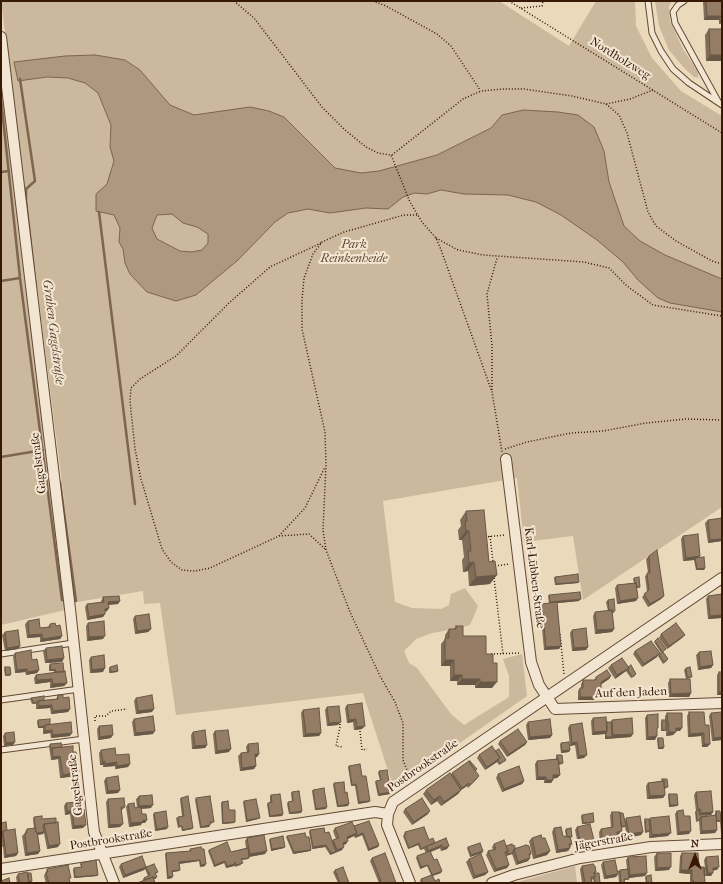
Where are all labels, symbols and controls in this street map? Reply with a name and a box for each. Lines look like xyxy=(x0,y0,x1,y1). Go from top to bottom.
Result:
street label: Nordholzweg xyxy=(587,35,653,83)
park label: Park Reinkenheide xyxy=(321,238,387,266)
water label: Graben Gagelstraße xyxy=(39,279,67,385)
street label: Gagelstraße xyxy=(28,432,50,494)
street label: Karl-Lübben-Straße xyxy=(521,526,547,630)
street label: Auf den Jaden xyxy=(595,685,667,701)
street label: Postbrookstraße xyxy=(385,736,461,796)
street label: Gagelstraße xyxy=(66,754,86,816)
street label: Postbrookstraße xyxy=(69,826,153,854)
street label: Jägerstraße xyxy=(574,830,634,854)
north arrow xyxy=(675,836,715,876)
text: N xyxy=(691,837,699,850)

